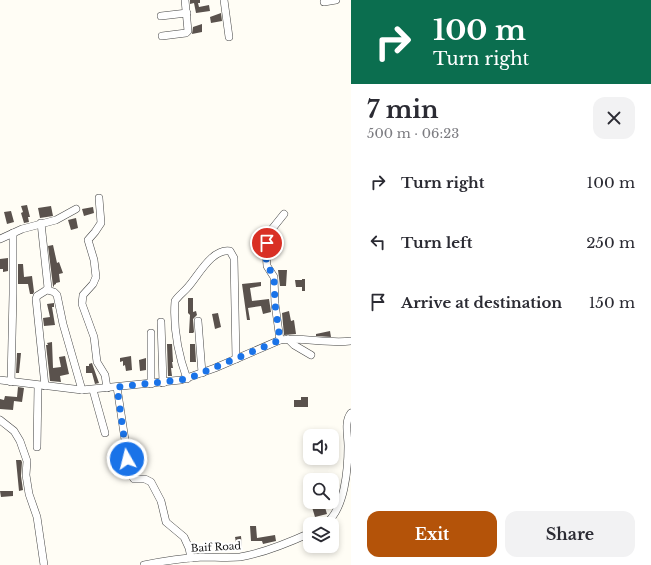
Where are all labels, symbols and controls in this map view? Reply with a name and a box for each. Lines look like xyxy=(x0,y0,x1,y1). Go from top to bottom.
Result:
text: 100 m xyxy=(433,13,526,48)
icon: right xyxy=(367,16,419,68)
text: Turn right xyxy=(433,48,529,70)
text: 7 min xyxy=(367,95,438,124)
button: close xyxy=(593,97,635,139)
text: 500 m · 06:23 xyxy=(367,125,459,142)
icon: right xyxy=(367,171,389,193)
text: Turn right xyxy=(401,173,484,192)
text: 100 m xyxy=(586,173,635,192)
pin xyxy=(250,226,284,260)
icon: left xyxy=(367,231,389,253)
icon: arrive xyxy=(256,232,278,254)
text: Turn left xyxy=(401,233,472,252)
text: 250 m xyxy=(586,233,635,252)
icon: arrive xyxy=(367,291,389,313)
text: Arrive at destination xyxy=(401,293,562,312)
text: 150 m xyxy=(589,293,635,312)
map controls xyxy=(303,429,339,553)
button: sound xyxy=(303,429,339,465)
position arrow xyxy=(106,438,148,480)
button: search xyxy=(303,473,339,509)
button: Exit xyxy=(367,511,497,557)
button: Share xyxy=(505,511,635,557)
button: layers xyxy=(303,517,339,553)
street label: Baif Road xyxy=(191,539,242,555)

